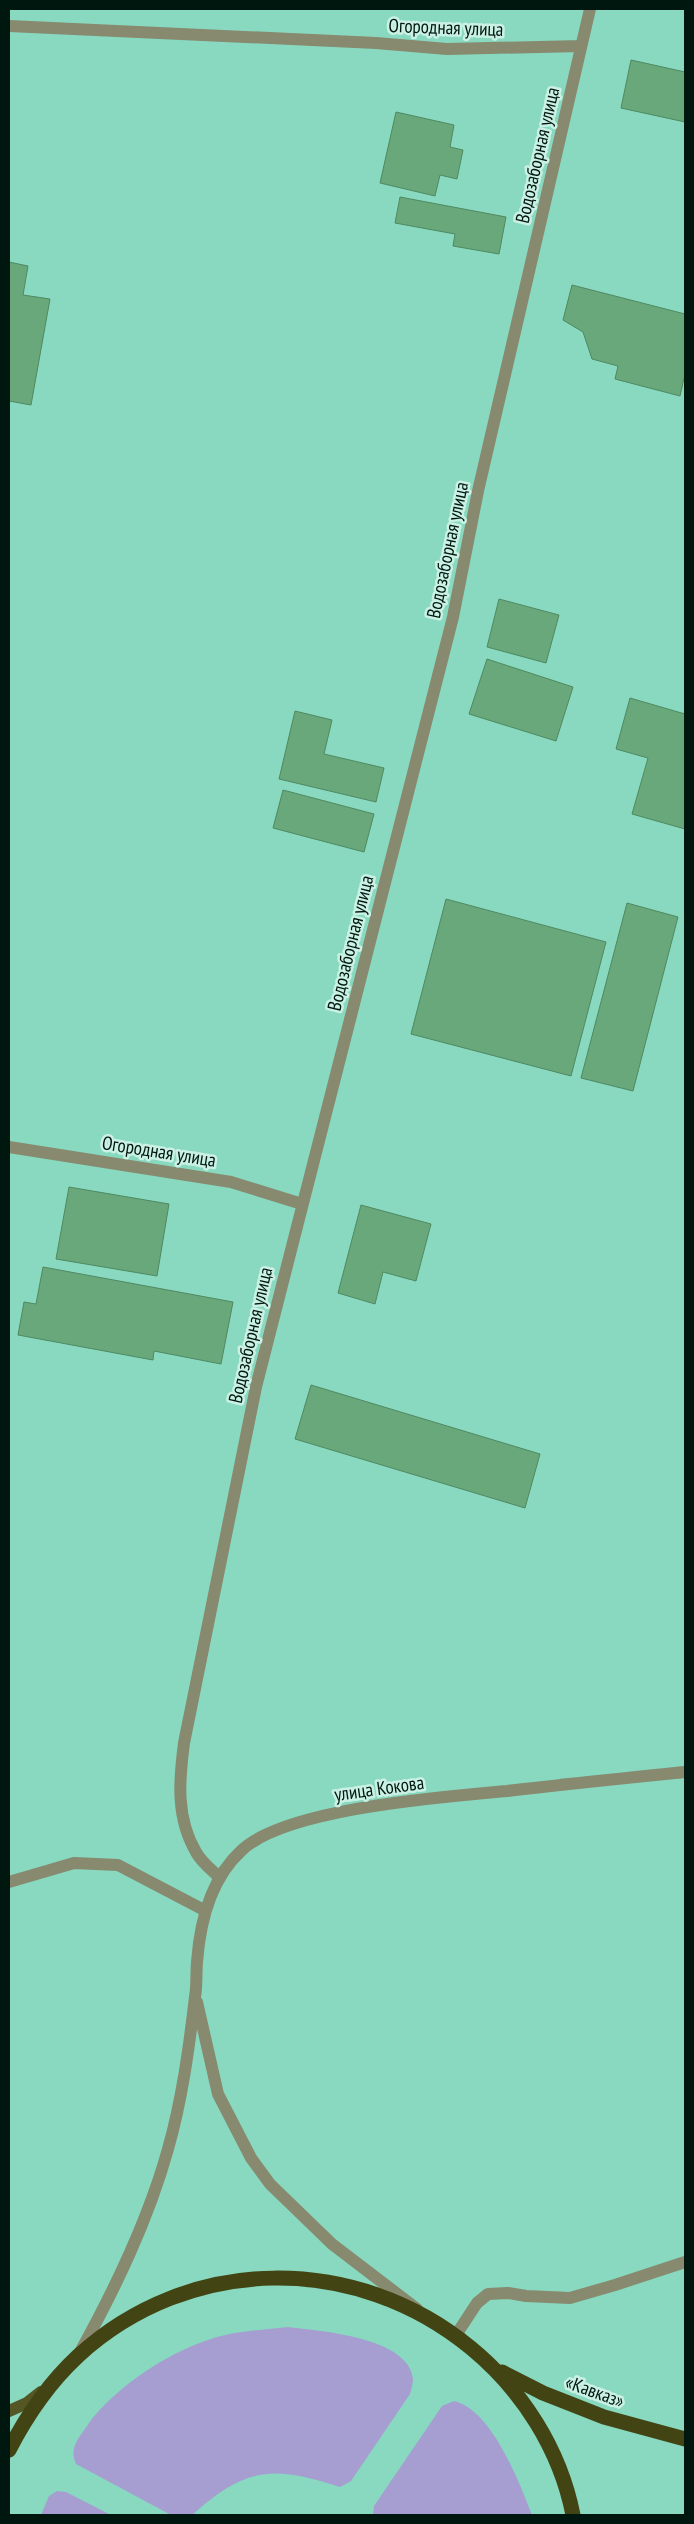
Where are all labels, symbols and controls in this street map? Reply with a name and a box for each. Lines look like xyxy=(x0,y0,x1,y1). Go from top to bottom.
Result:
street label: Огородная улица xyxy=(388,13,504,41)
street label: Водозаборная улица xyxy=(510,85,564,225)
street label: Водозаборная улица xyxy=(421,480,473,620)
street label: Водозаборная улица xyxy=(322,873,378,1013)
street label: Огородная улица xyxy=(100,1130,218,1172)
street label: Водозаборная улица xyxy=(223,1265,277,1405)
street label: улица Кокова xyxy=(333,1770,425,1806)
street label: «Кавказ» xyxy=(562,2369,628,2413)

